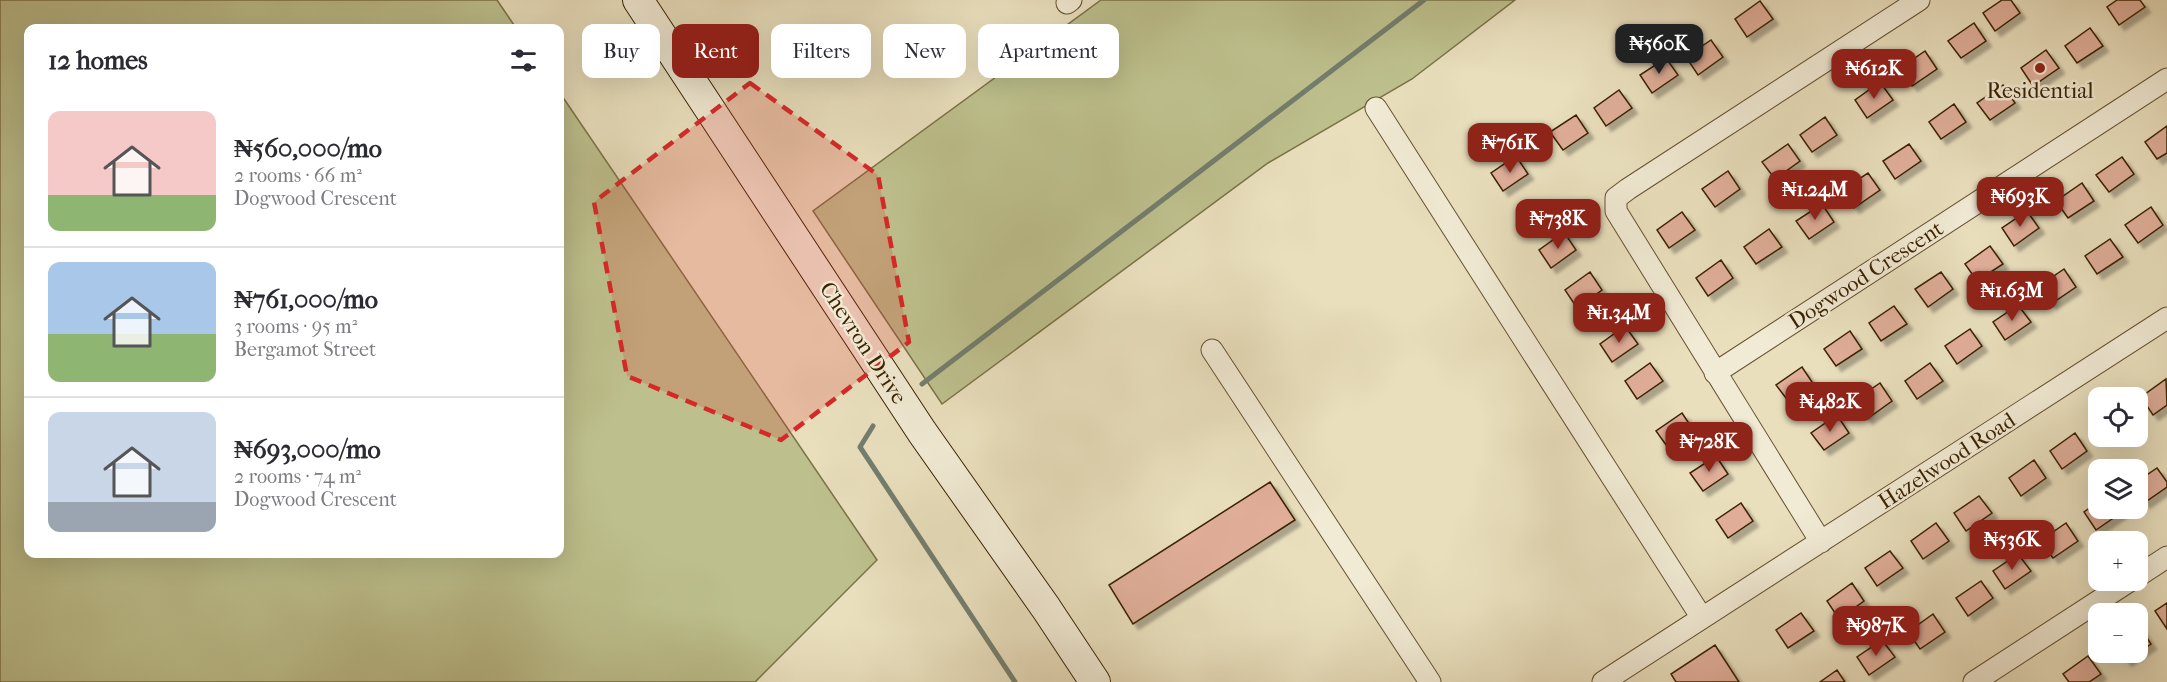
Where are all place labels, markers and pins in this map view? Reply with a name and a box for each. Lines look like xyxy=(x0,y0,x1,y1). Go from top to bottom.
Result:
pin: ₦560K xyxy=(1617,24,1701,75)
pin: ₦612K xyxy=(1832,49,1916,100)
marker: Residential xyxy=(2033,61,2047,75)
place label: Residential xyxy=(1986,78,2094,104)
pin: ₦761K xyxy=(1468,123,1552,174)
pin: ₦1.24M xyxy=(1766,170,1864,221)
pin: ₦693K xyxy=(1978,177,2062,228)
pin: ₦738K xyxy=(1516,199,1600,250)
pin: ₦1.63M xyxy=(1963,271,2061,322)
pin: ₦1.34M xyxy=(1570,293,1668,344)
pin: ₦482K xyxy=(1788,382,1872,433)
pin: ₦728K xyxy=(1667,422,1751,473)
pin: ₦536K xyxy=(1970,520,2054,571)
pin: ₦987K xyxy=(1834,606,1918,657)

